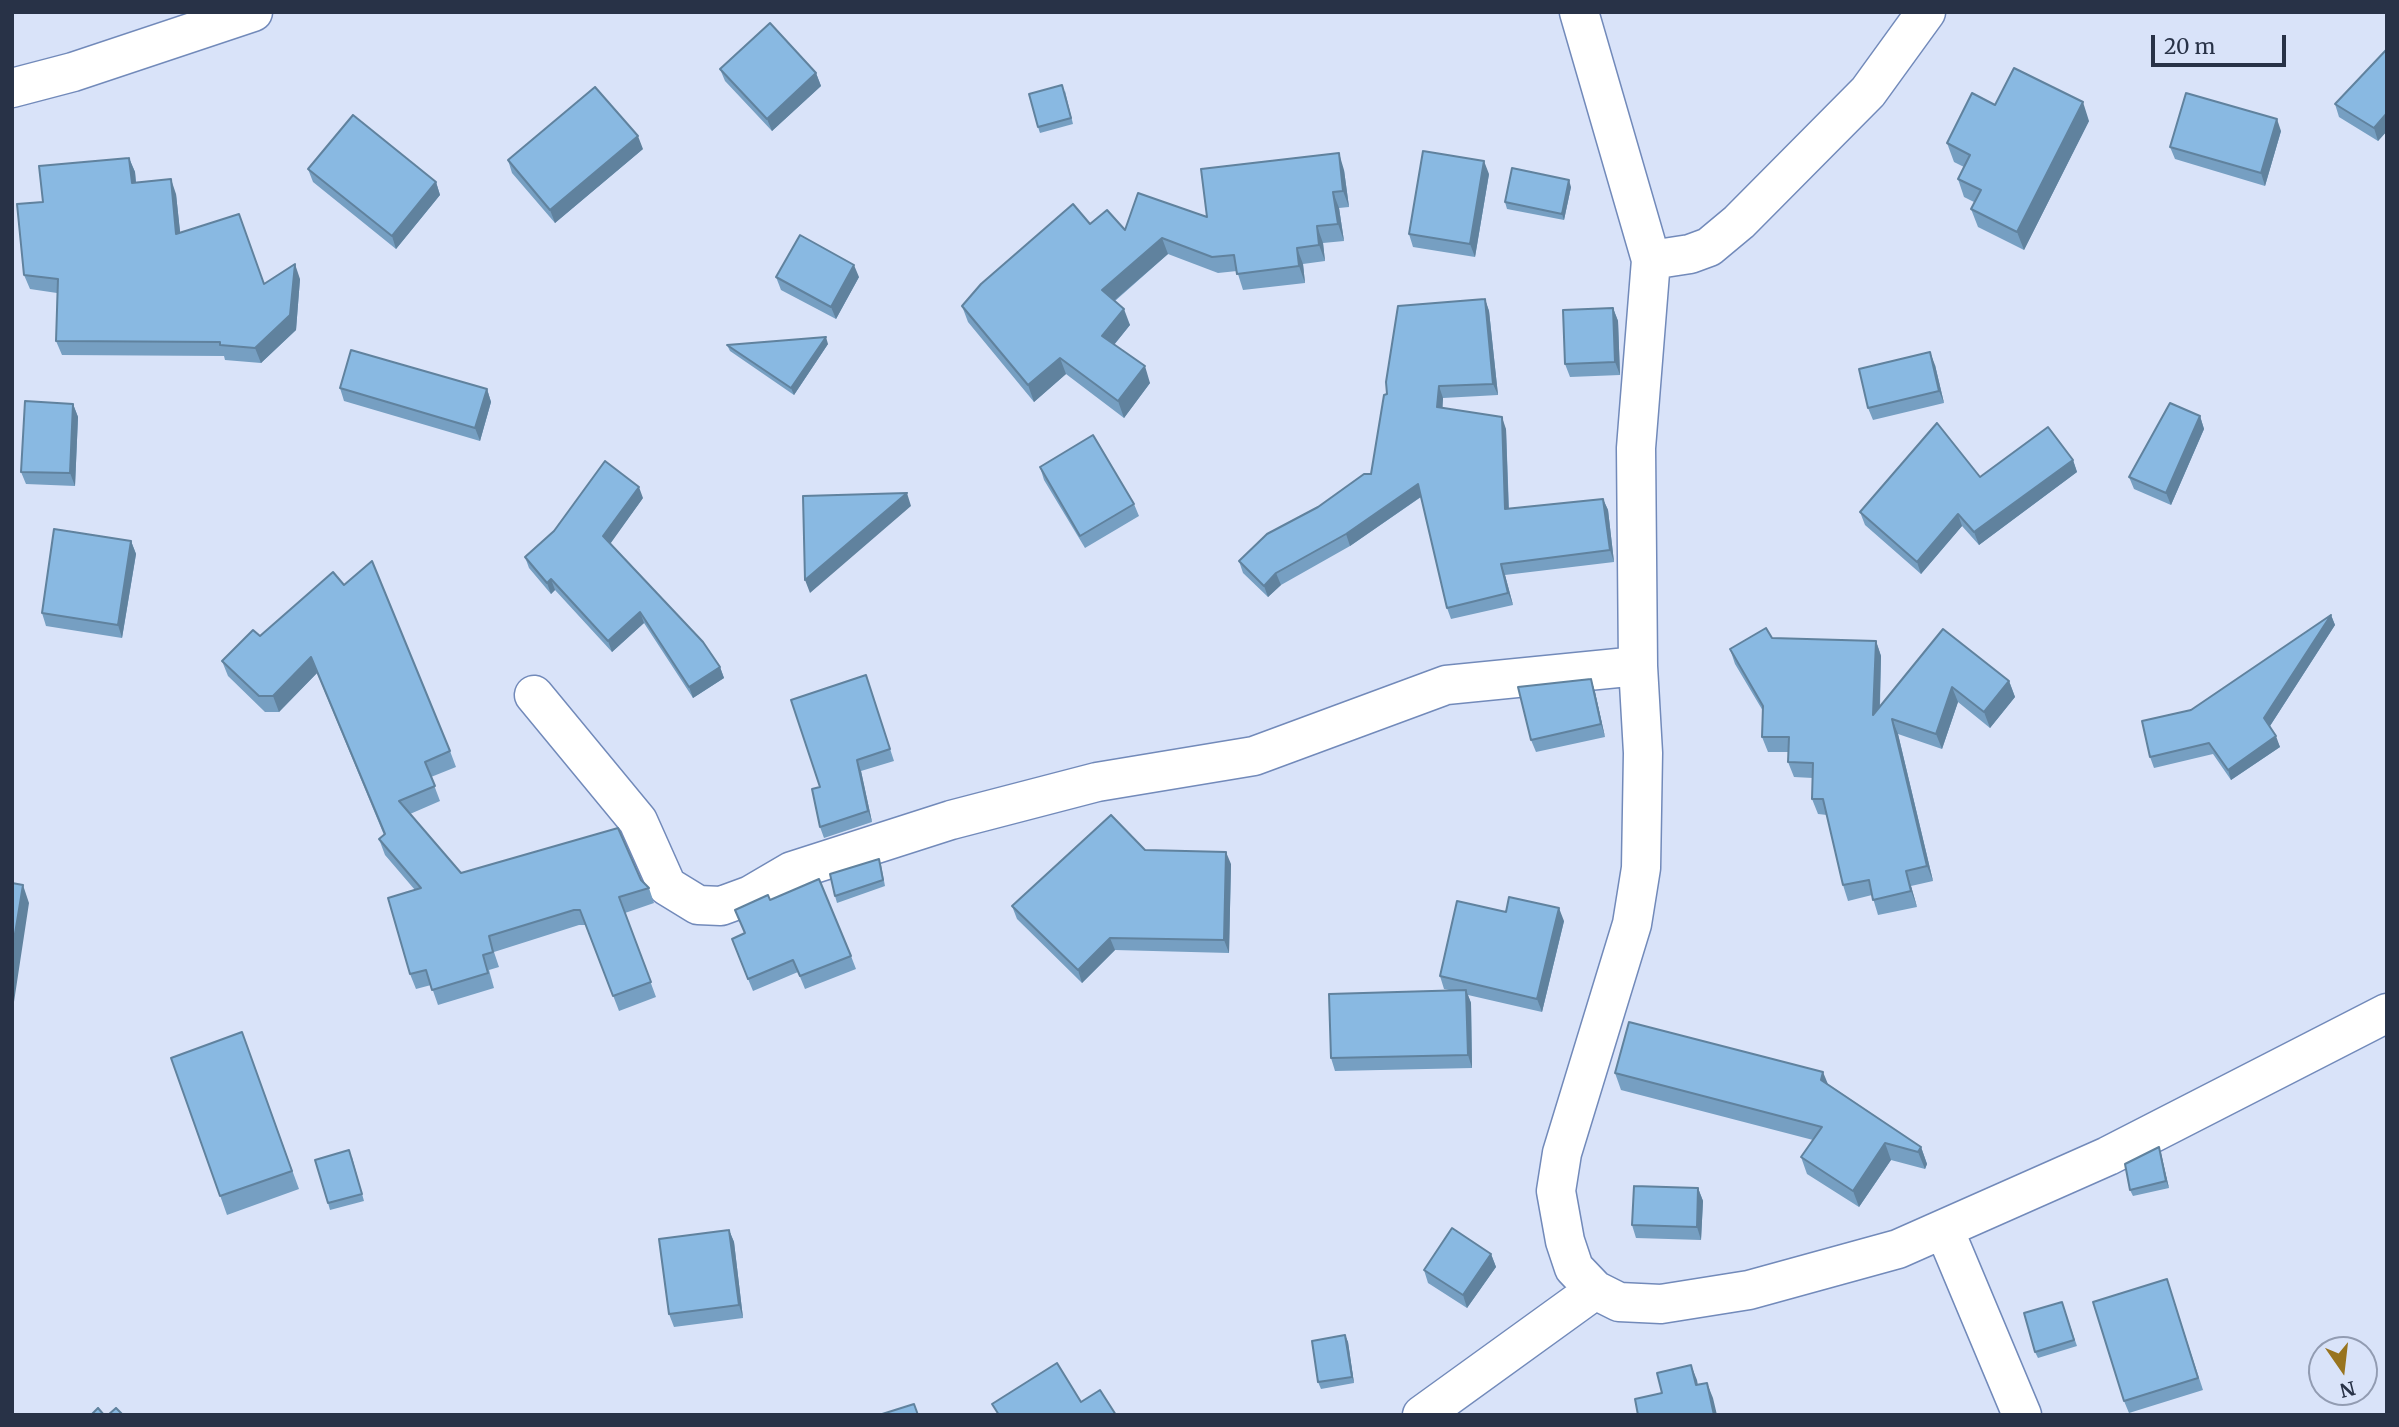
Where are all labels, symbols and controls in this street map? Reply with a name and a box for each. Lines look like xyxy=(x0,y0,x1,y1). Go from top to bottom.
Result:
scale bar xyxy=(2154,21,2289,65)
text: 20 m xyxy=(2164,33,2215,60)
north arrow xyxy=(2308,1336,2378,1406)
text: N xyxy=(2337,1376,2358,1403)

